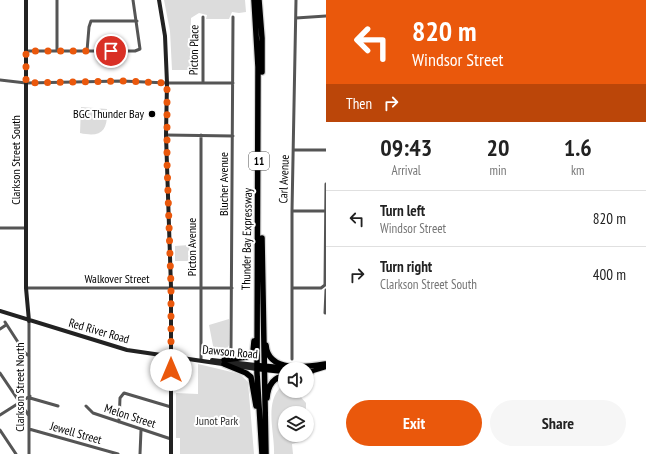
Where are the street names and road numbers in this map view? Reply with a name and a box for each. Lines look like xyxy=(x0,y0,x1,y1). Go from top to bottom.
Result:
street label: Picton Place xyxy=(186,25,201,75)
street label: Clarkson Street South xyxy=(8,115,23,205)
street label: Blucher Avenue xyxy=(216,152,231,216)
road number: 11 xyxy=(249,152,269,170)
street label: Carl Avenue xyxy=(275,154,292,204)
street label: Thunder Bay Expressway xyxy=(238,187,255,290)
street label: Picton Avenue xyxy=(184,218,199,276)
street label: Walkover Street xyxy=(84,271,150,286)
street label: Red River Road xyxy=(67,315,131,346)
street label: Clarkson Street North xyxy=(12,342,27,432)
street label: Dawson Road xyxy=(202,342,258,361)
street label: Melon Street xyxy=(103,400,158,431)
street label: Jewell Street xyxy=(48,418,104,447)

